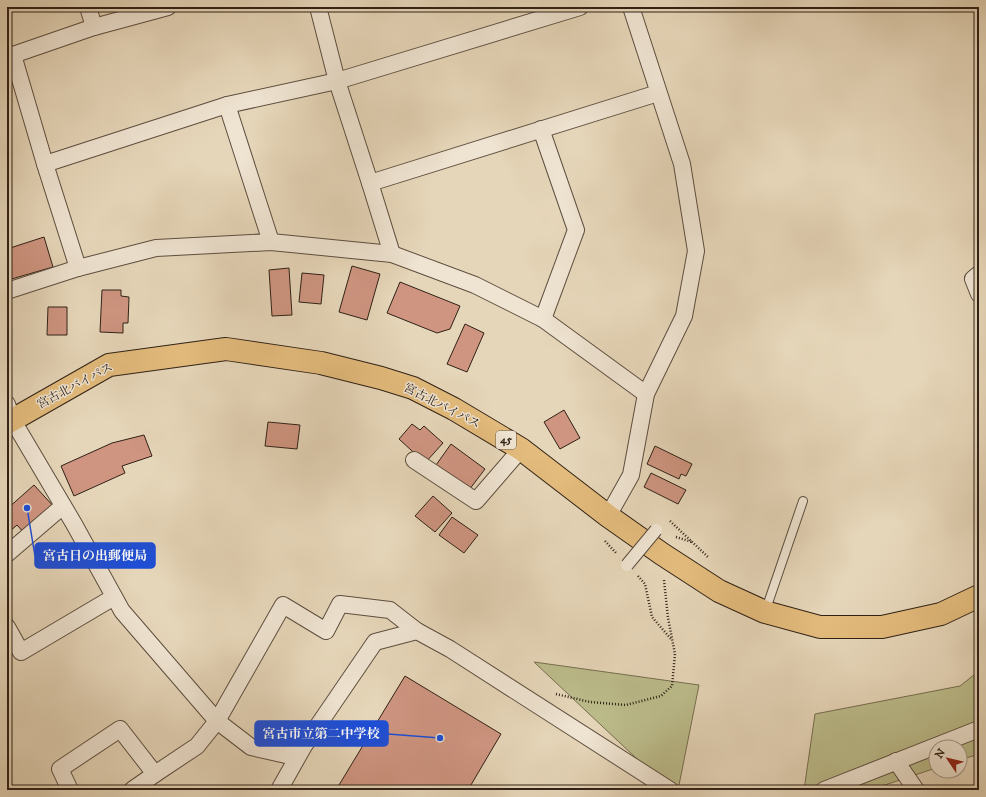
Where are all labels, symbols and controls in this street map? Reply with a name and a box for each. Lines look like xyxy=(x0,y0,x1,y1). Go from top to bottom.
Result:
street label: 宮古北バイパス xyxy=(34,360,116,412)
street label: 宮古北バイパス xyxy=(401,380,483,432)
road number: 45 xyxy=(496,431,516,449)
callout: 宮古日の出郵便局 xyxy=(35,543,155,568)
text: 宮古日の出郵便局 xyxy=(43,548,147,564)
callout: 宮古市立第二中学校 xyxy=(255,721,388,746)
text: 宮古市立第二中学校 xyxy=(262,726,380,742)
north arrow xyxy=(928,739,968,779)
text: N xyxy=(932,746,949,762)

